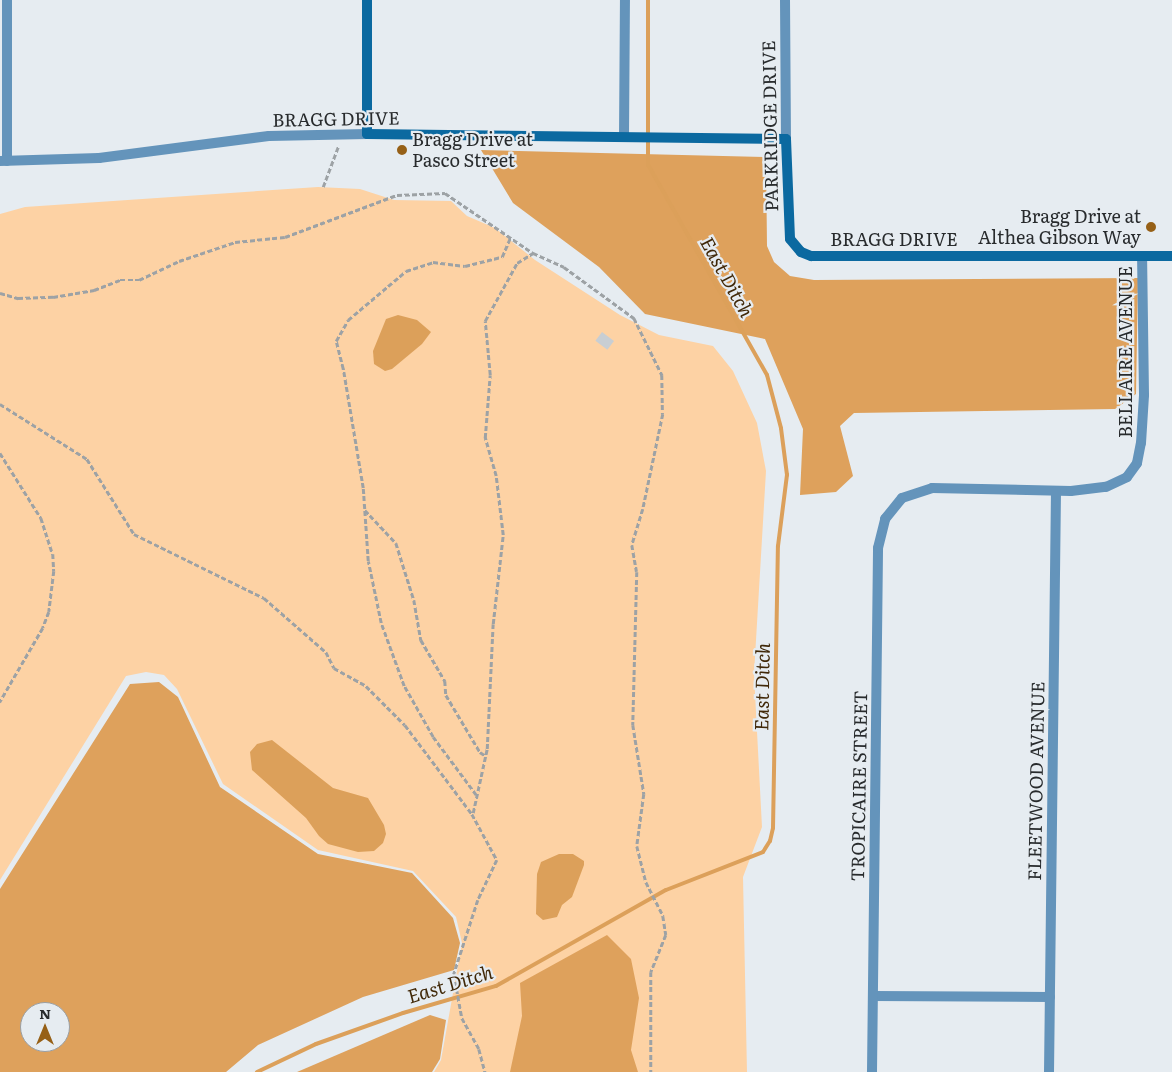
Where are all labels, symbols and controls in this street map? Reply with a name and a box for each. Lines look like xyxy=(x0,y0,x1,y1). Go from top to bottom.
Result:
street label: PARKRIDGE DRIVE xyxy=(758,40,782,212)
street label: BRAGG DRIVE xyxy=(272,107,400,131)
place label: Bragg Drive at Pasco Street xyxy=(412,129,533,172)
marker: Bragg Drive at Pasco Street xyxy=(396,144,408,156)
place label: Bragg Drive at Althea Gibson Way xyxy=(978,206,1141,248)
marker: Bragg Drive at Althea Gibson Way xyxy=(1145,221,1157,233)
street label: BRAGG DRIVE xyxy=(830,228,958,250)
water label: East Ditch xyxy=(696,233,758,321)
street label: BELLAIRE AVENUE xyxy=(1114,266,1136,438)
water label: East Ditch xyxy=(750,643,774,731)
street label: FLEETWOOD AVENUE xyxy=(1023,681,1049,881)
street label: TROPICAIRE STREET xyxy=(847,690,871,882)
water label: East Ditch xyxy=(405,960,495,1008)
north arrow xyxy=(20,1002,70,1052)
text: N xyxy=(39,1003,51,1023)

